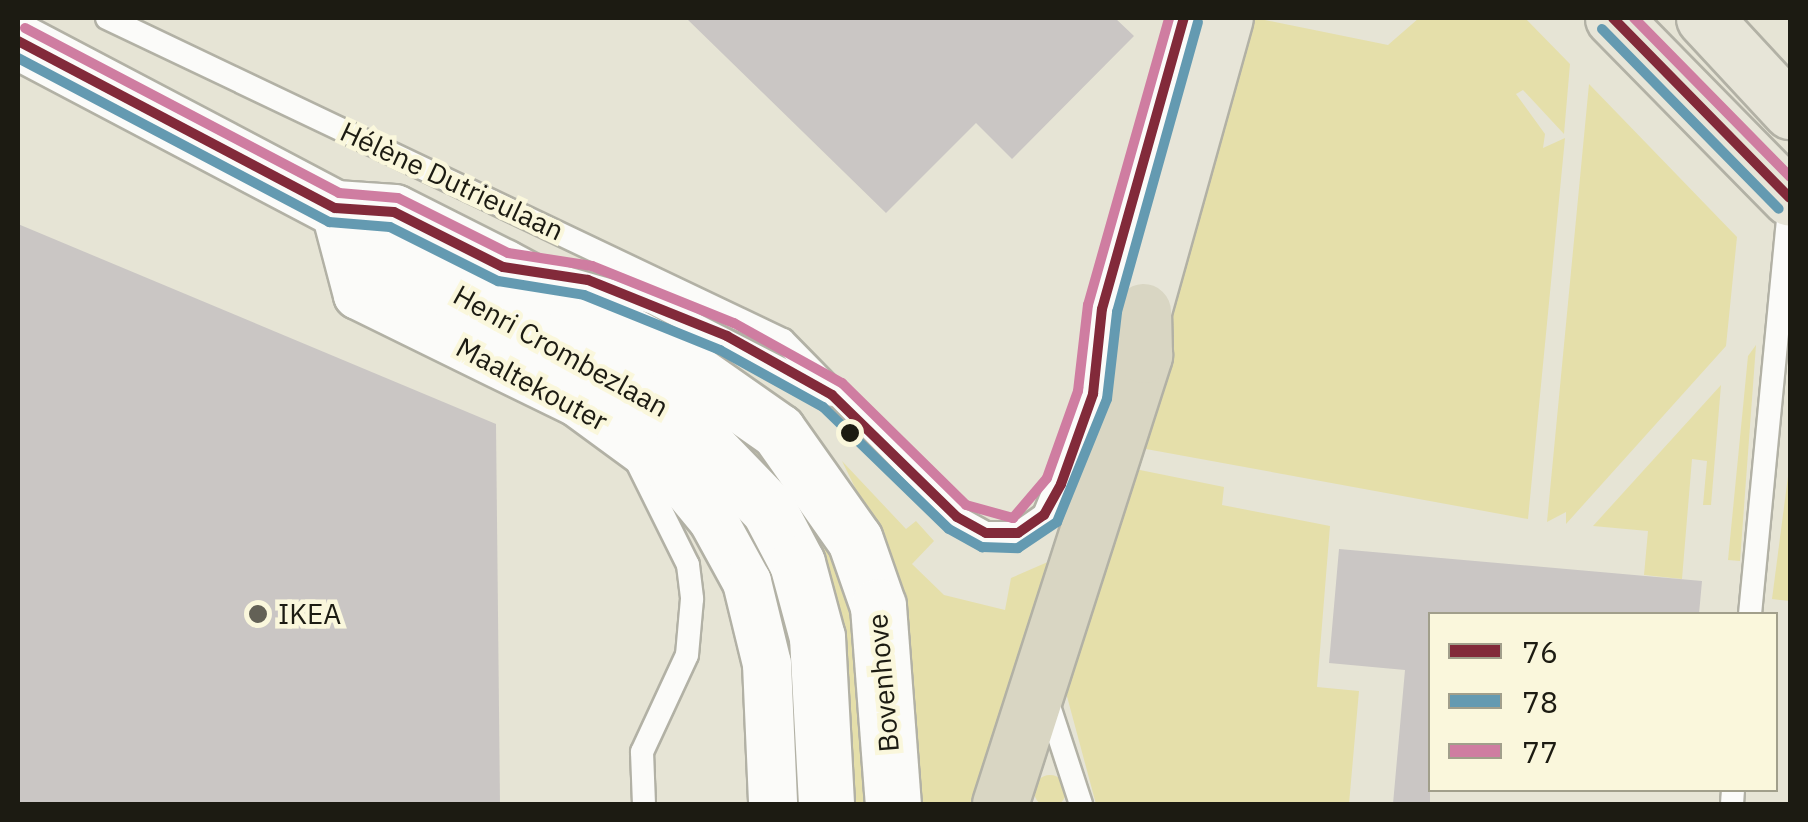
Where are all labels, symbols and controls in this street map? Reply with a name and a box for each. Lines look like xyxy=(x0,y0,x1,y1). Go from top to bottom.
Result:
street label: Hélène Dutrieulaan xyxy=(335,115,569,247)
street label: Henri Crombezlaan xyxy=(448,278,674,424)
street label: Maaltekouter xyxy=(451,330,613,438)
unlabelled marker xyxy=(840,423,860,443)
place label: IKEA xyxy=(278,597,341,631)
marker: IKEA xyxy=(247,603,269,625)
street label: Bovenhove xyxy=(860,612,906,754)
legend xyxy=(1428,612,1778,792)
text: 76 xyxy=(1522,632,1558,671)
text: 78 xyxy=(1522,682,1558,721)
text: 77 xyxy=(1522,732,1558,771)

